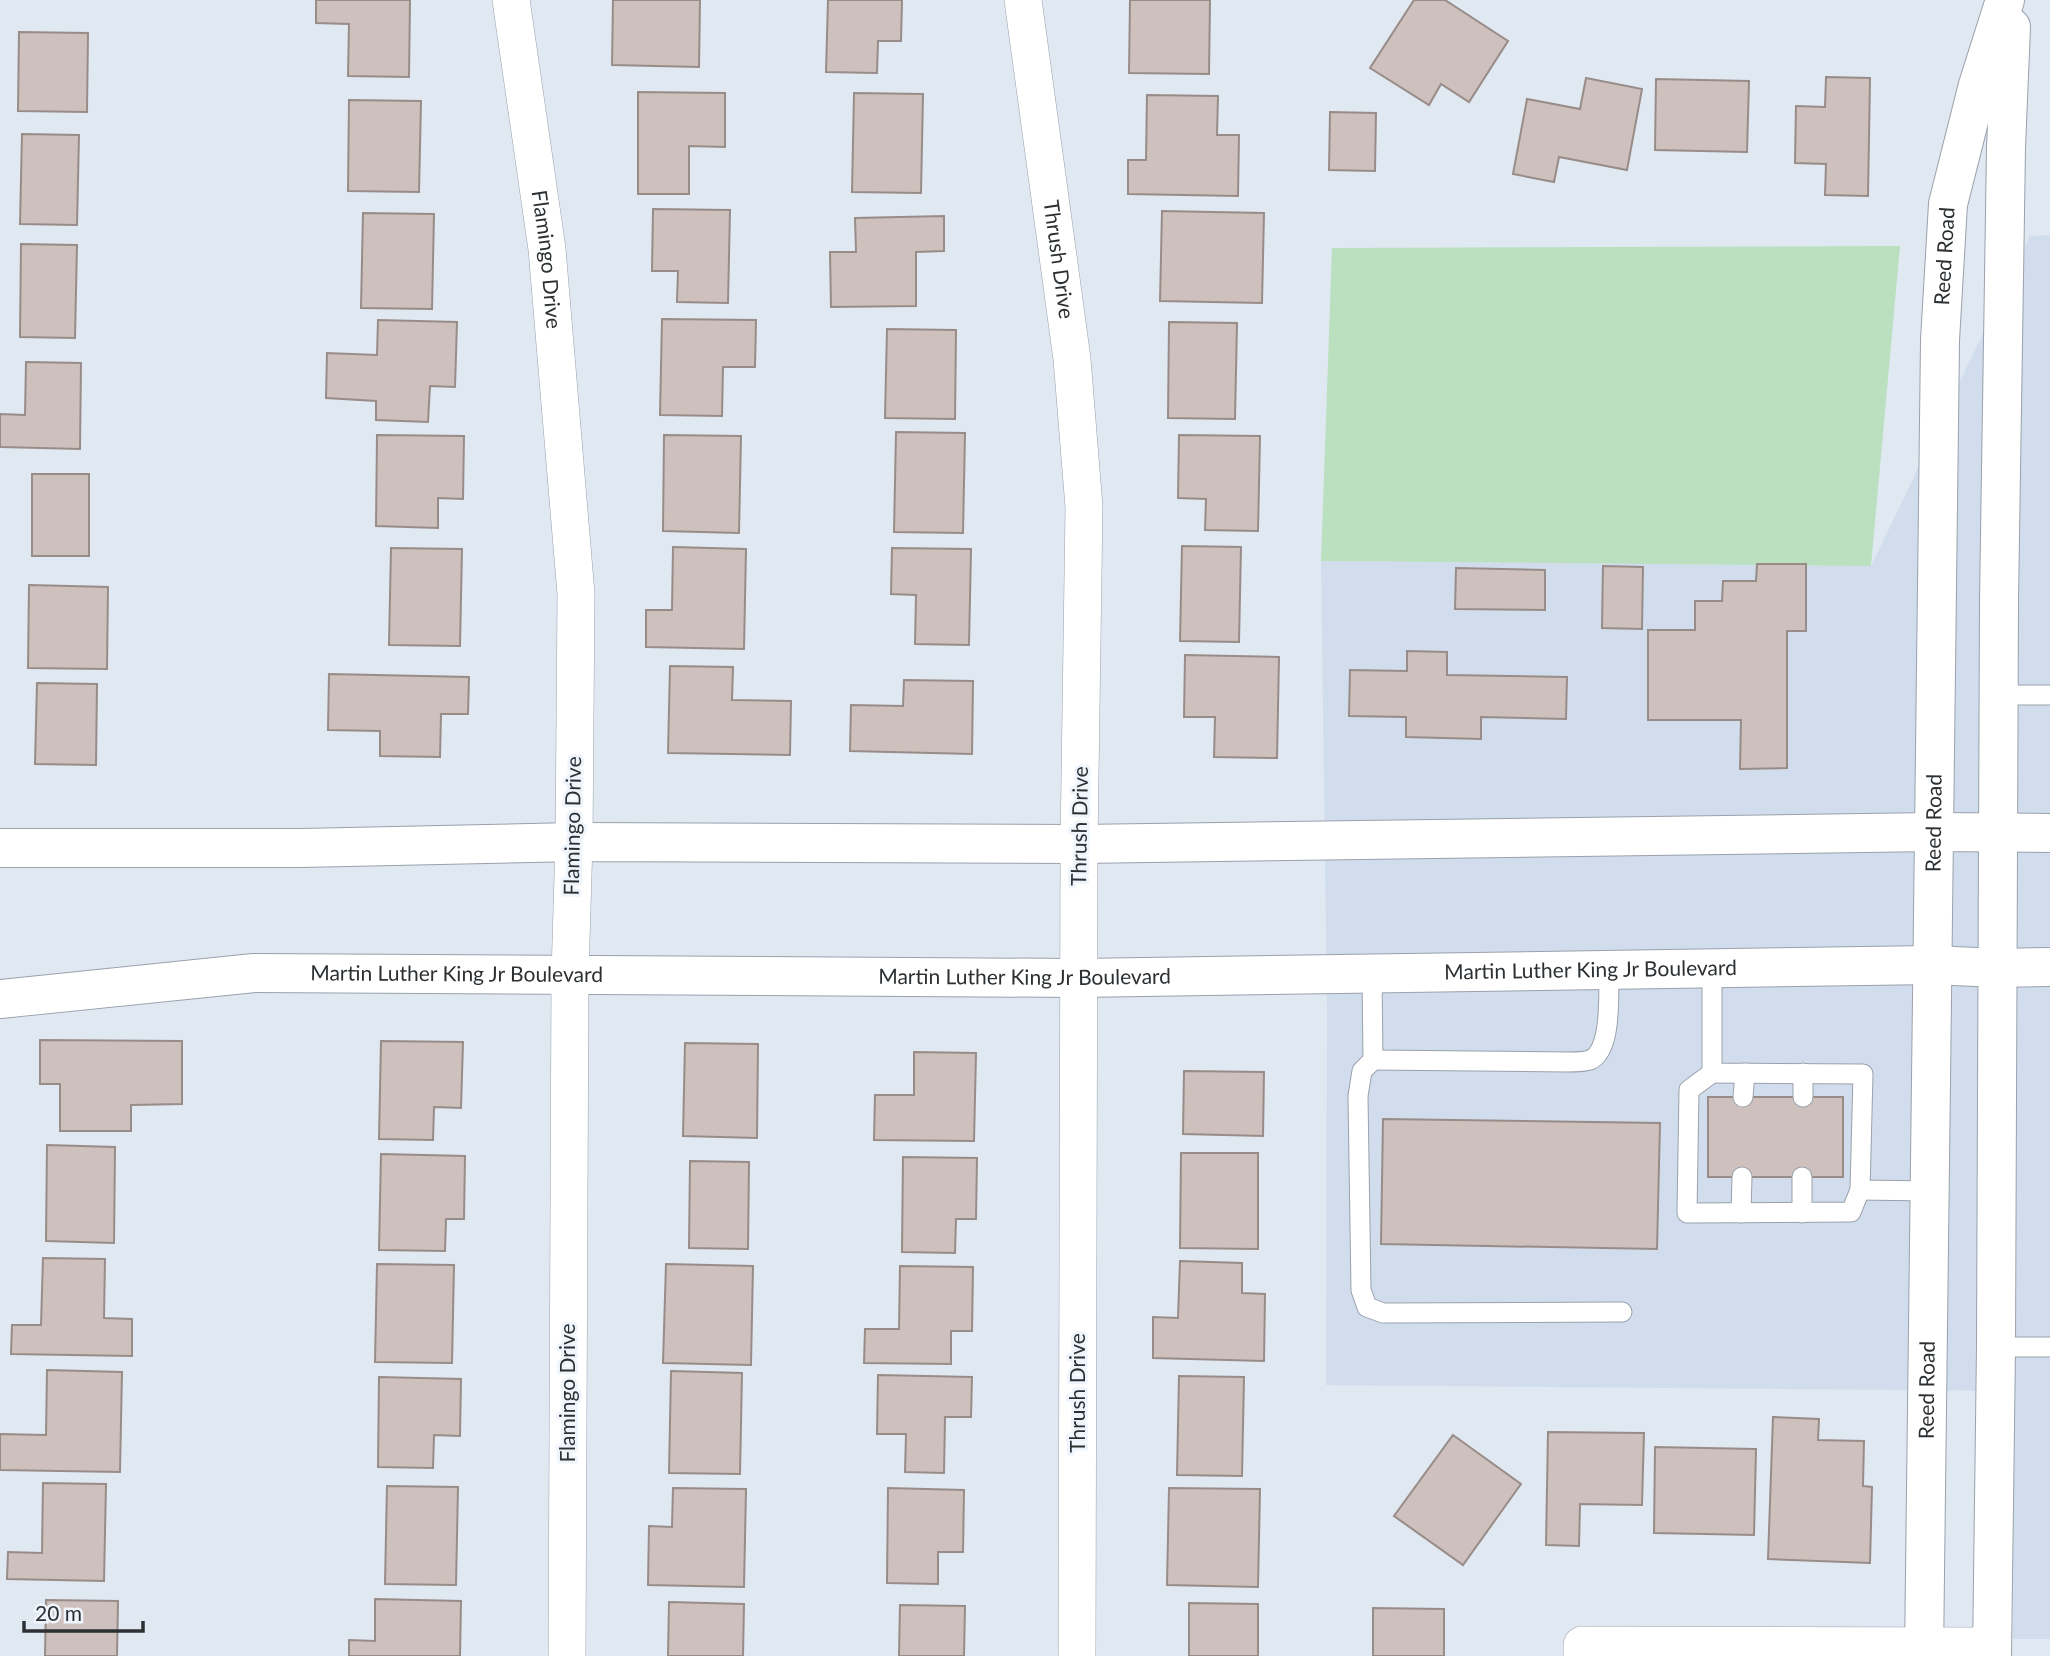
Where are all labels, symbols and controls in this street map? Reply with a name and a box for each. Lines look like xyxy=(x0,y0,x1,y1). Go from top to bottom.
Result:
street label: Flamingo Drive xyxy=(528,188,568,330)
street label: Thrush Drive xyxy=(1039,198,1080,320)
street label: Reed Road xyxy=(1928,206,1959,306)
street label: Flamingo Drive xyxy=(558,756,585,896)
street label: Thrush Drive xyxy=(1065,766,1092,886)
street label: Reed Road xyxy=(1920,774,1946,872)
street label: Martin Luther King Jr Boulevard xyxy=(1444,954,1737,983)
street label: Martin Luther King Jr Boulevard xyxy=(310,959,603,986)
street label: Martin Luther King Jr Boulevard xyxy=(878,963,1171,989)
street label: Flamingo Drive xyxy=(554,1323,579,1463)
street label: Thrush Drive xyxy=(1064,1333,1089,1453)
street label: Reed Road xyxy=(1913,1341,1939,1439)
scale bar xyxy=(24,1590,144,1634)
text: 20 m xyxy=(35,1600,82,1625)

